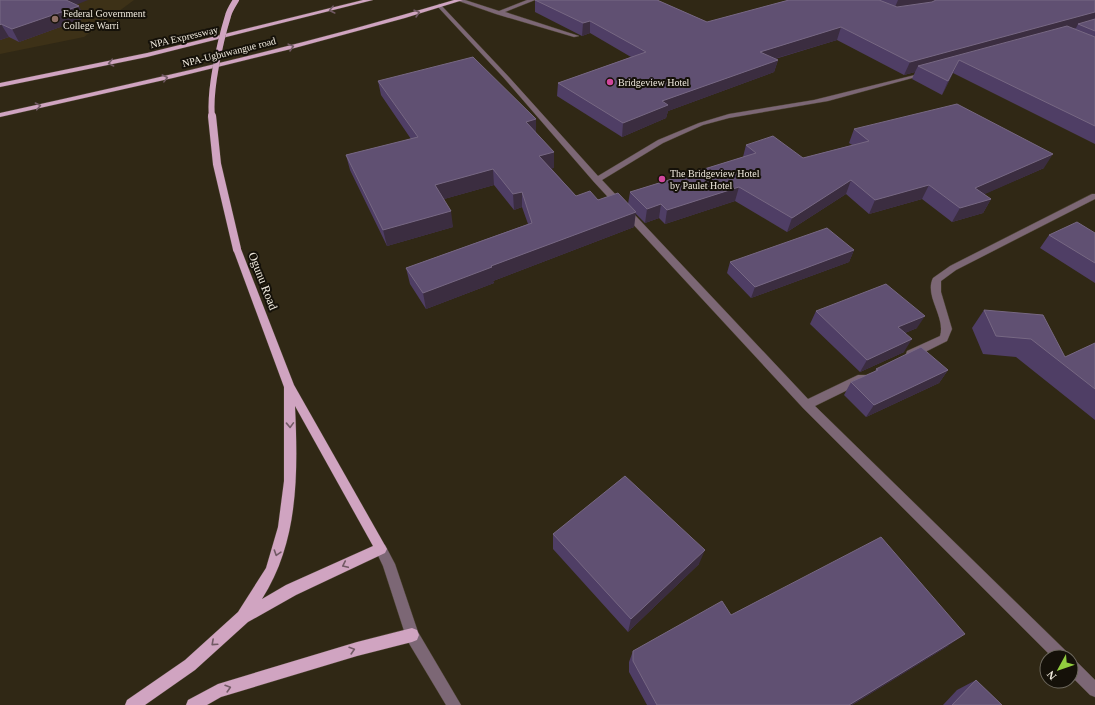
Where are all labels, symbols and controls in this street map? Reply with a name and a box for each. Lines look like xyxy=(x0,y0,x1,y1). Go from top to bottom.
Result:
one-way arrow xyxy=(329,5,336,13)
place label: Federal Government College Warri xyxy=(63,8,146,31)
one-way arrow xyxy=(413,9,420,18)
marker: Federal Government College Warri xyxy=(50,14,60,24)
street label: NPA Expressway xyxy=(149,24,219,50)
street label: NPA-Ugbuwangue road xyxy=(181,35,277,69)
one-way arrow xyxy=(287,43,294,52)
one-way arrow xyxy=(108,58,114,66)
one-way arrow xyxy=(161,74,168,83)
marker: Bridgeview Hotel xyxy=(605,77,615,87)
place label: Bridgeview Hotel xyxy=(618,77,690,88)
one-way arrow xyxy=(35,103,41,111)
place label: The Bridgeview Hotel by Paulet Hotel xyxy=(670,168,760,191)
marker: The Bridgeview Hotel by Paulet Hotel xyxy=(657,174,667,184)
street label: Ogunu Road xyxy=(246,250,280,312)
one-way arrow xyxy=(286,422,294,428)
one-way arrow xyxy=(273,549,282,556)
one-way arrow xyxy=(342,560,349,568)
one-way arrow xyxy=(212,638,219,645)
one-way arrow xyxy=(349,646,356,655)
north arrow xyxy=(1039,649,1079,689)
text: N xyxy=(1044,668,1058,682)
one-way arrow xyxy=(224,684,231,693)

